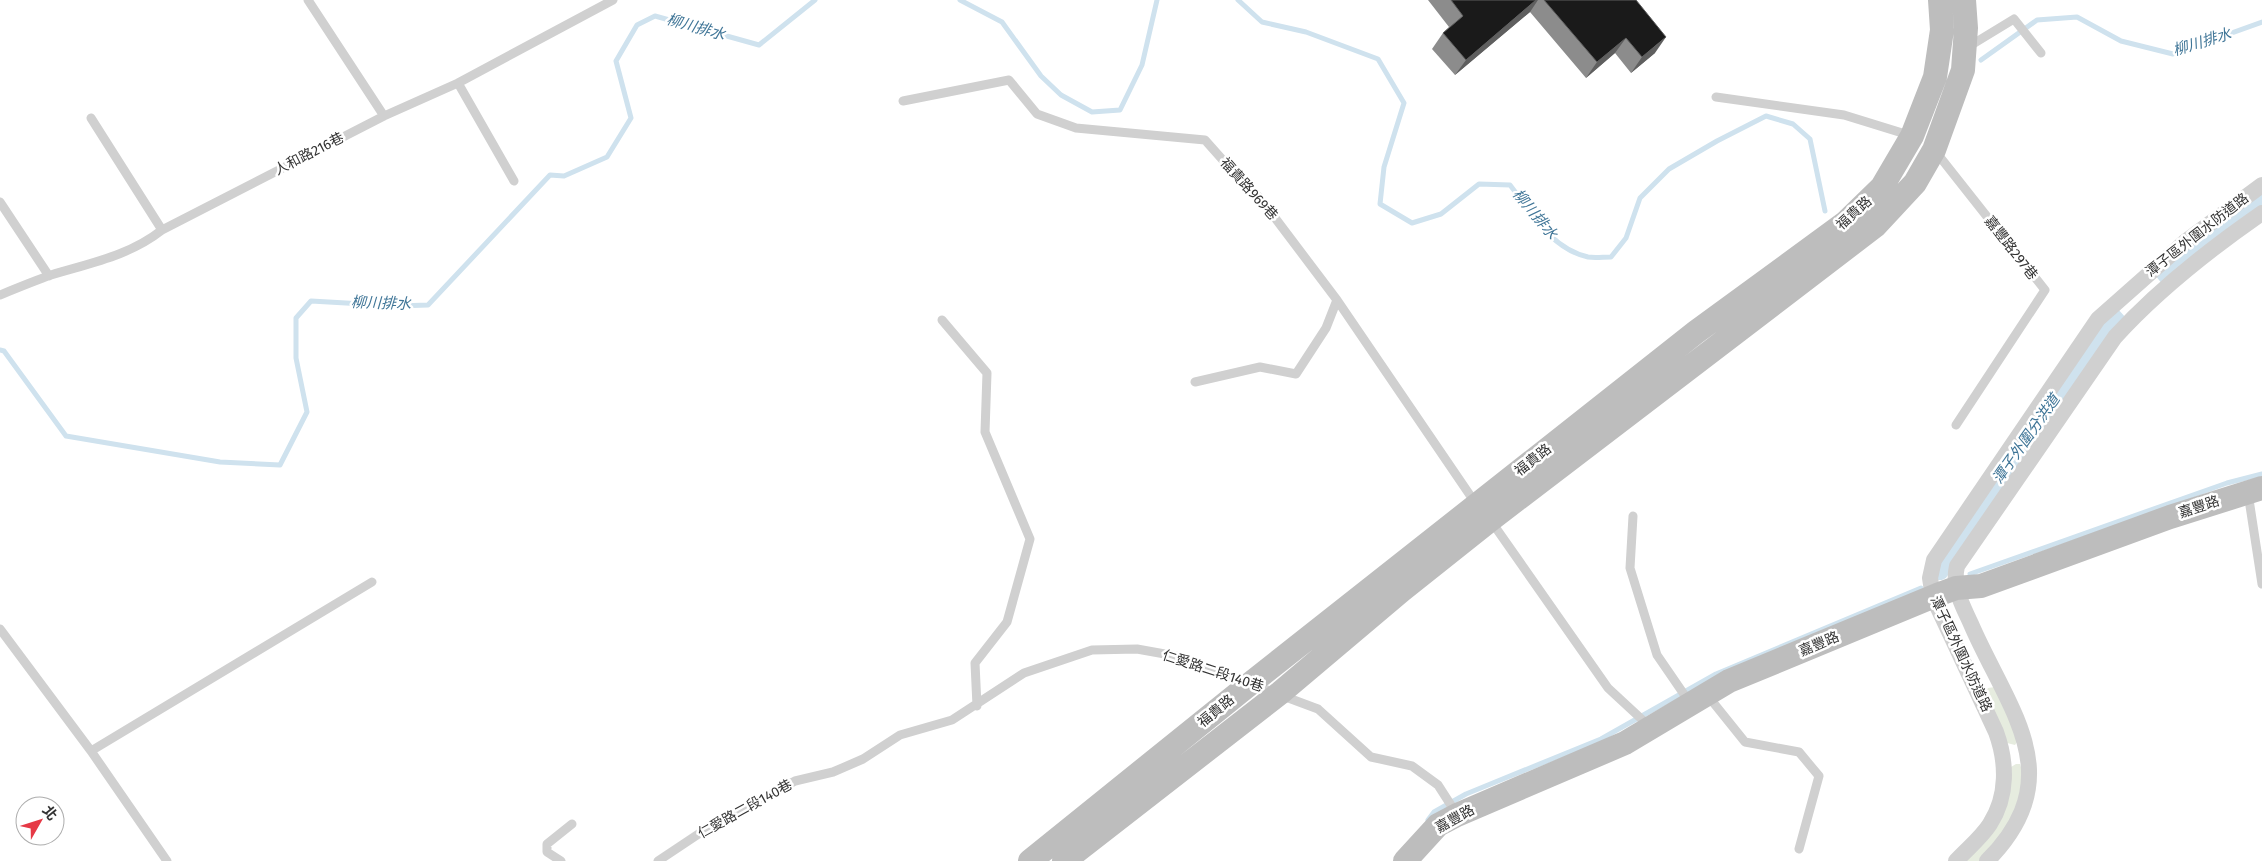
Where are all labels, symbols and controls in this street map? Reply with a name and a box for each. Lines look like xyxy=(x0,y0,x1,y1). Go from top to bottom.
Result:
water label: 柳川排水 xyxy=(665,10,728,44)
water label: 柳川排水 xyxy=(2171,24,2234,59)
street label: 人和路216巷 xyxy=(271,129,347,179)
street label: 福貴路969巷 xyxy=(1217,154,1281,224)
water label: 柳川排水 xyxy=(1509,185,1562,244)
street label: 潭子區外圍水防道路 xyxy=(2142,190,2252,280)
street label: 福貴路 xyxy=(1833,193,1875,233)
street label: 嘉豐路297巷 xyxy=(1981,213,2041,283)
water label: 柳川排水 xyxy=(351,293,412,313)
water label: 潭子外圍分洪道 xyxy=(1989,389,2065,487)
street label: 福貴路 xyxy=(1511,440,1555,480)
street label: 嘉豐路 xyxy=(2176,492,2222,522)
street label: 潭子區外圍水防道路 xyxy=(1927,593,1995,715)
street label: 嘉豐路 xyxy=(1796,628,1842,660)
street label: 仁愛路二段140巷 xyxy=(1160,647,1266,695)
street label: 福貴路 xyxy=(1194,691,1238,731)
street label: 仁愛路二段140巷 xyxy=(695,776,795,842)
north arrow xyxy=(15,796,65,846)
street label: 嘉豐路 xyxy=(1433,801,1477,837)
text: 北 xyxy=(39,802,61,824)

